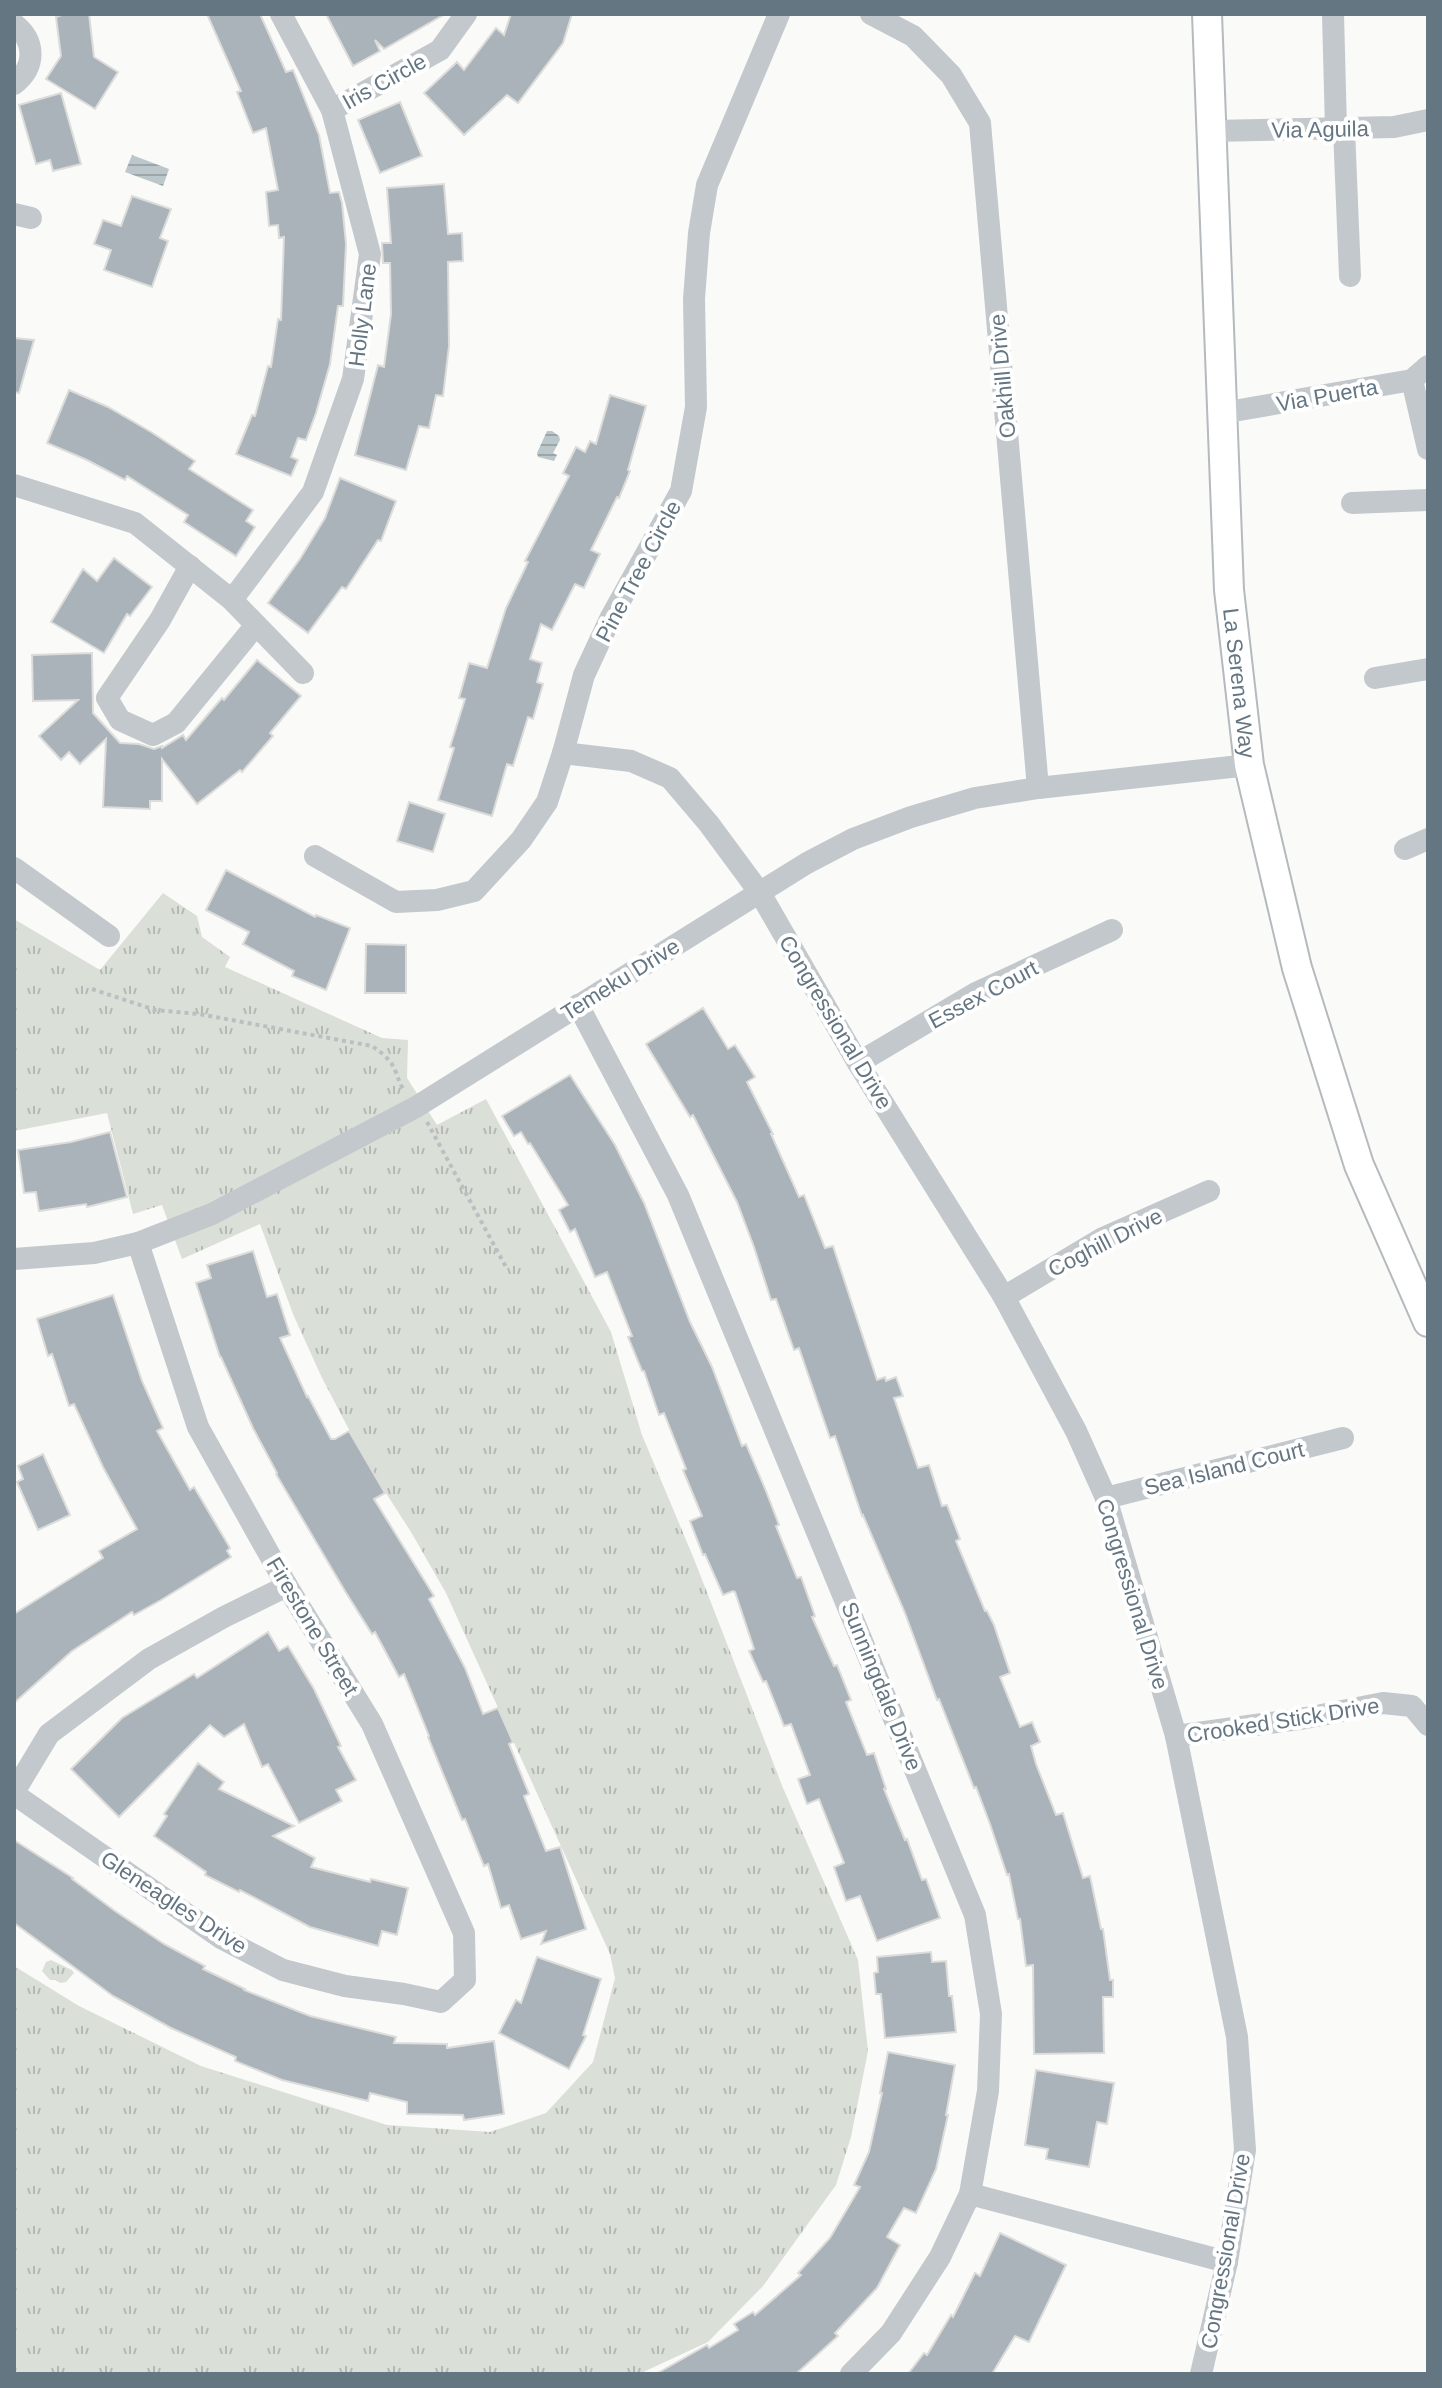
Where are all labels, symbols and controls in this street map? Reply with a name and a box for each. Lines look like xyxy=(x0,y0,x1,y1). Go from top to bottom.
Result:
street label: Iris Circle xyxy=(338,48,430,115)
street label: Via Aguila xyxy=(1271,116,1370,143)
street label: Holly Lane xyxy=(344,262,381,368)
street label: Oakhill Drive xyxy=(985,313,1020,439)
street label: Via Puerta xyxy=(1275,374,1380,417)
street label: Pine Tree Circle xyxy=(591,496,686,646)
street label: La Serena Way xyxy=(1218,607,1260,759)
street label: Congressional Drive xyxy=(774,931,897,1114)
street label: Temeku Drive xyxy=(557,933,684,1026)
street label: Essex Court xyxy=(924,955,1042,1034)
street label: Coghill Drive xyxy=(1044,1203,1166,1282)
street label: Sea Island Court xyxy=(1142,1437,1307,1500)
street label: Congressional Drive xyxy=(1092,1496,1173,1693)
street label: Firestone Street xyxy=(262,1553,364,1700)
street label: Sunningdale Drive xyxy=(836,1598,927,1774)
street label: Crooked Stick Drive xyxy=(1185,1693,1381,1748)
street label: Gleneagles Drive xyxy=(96,1846,251,1959)
street label: Congressional Drive xyxy=(1196,2151,1255,2351)

